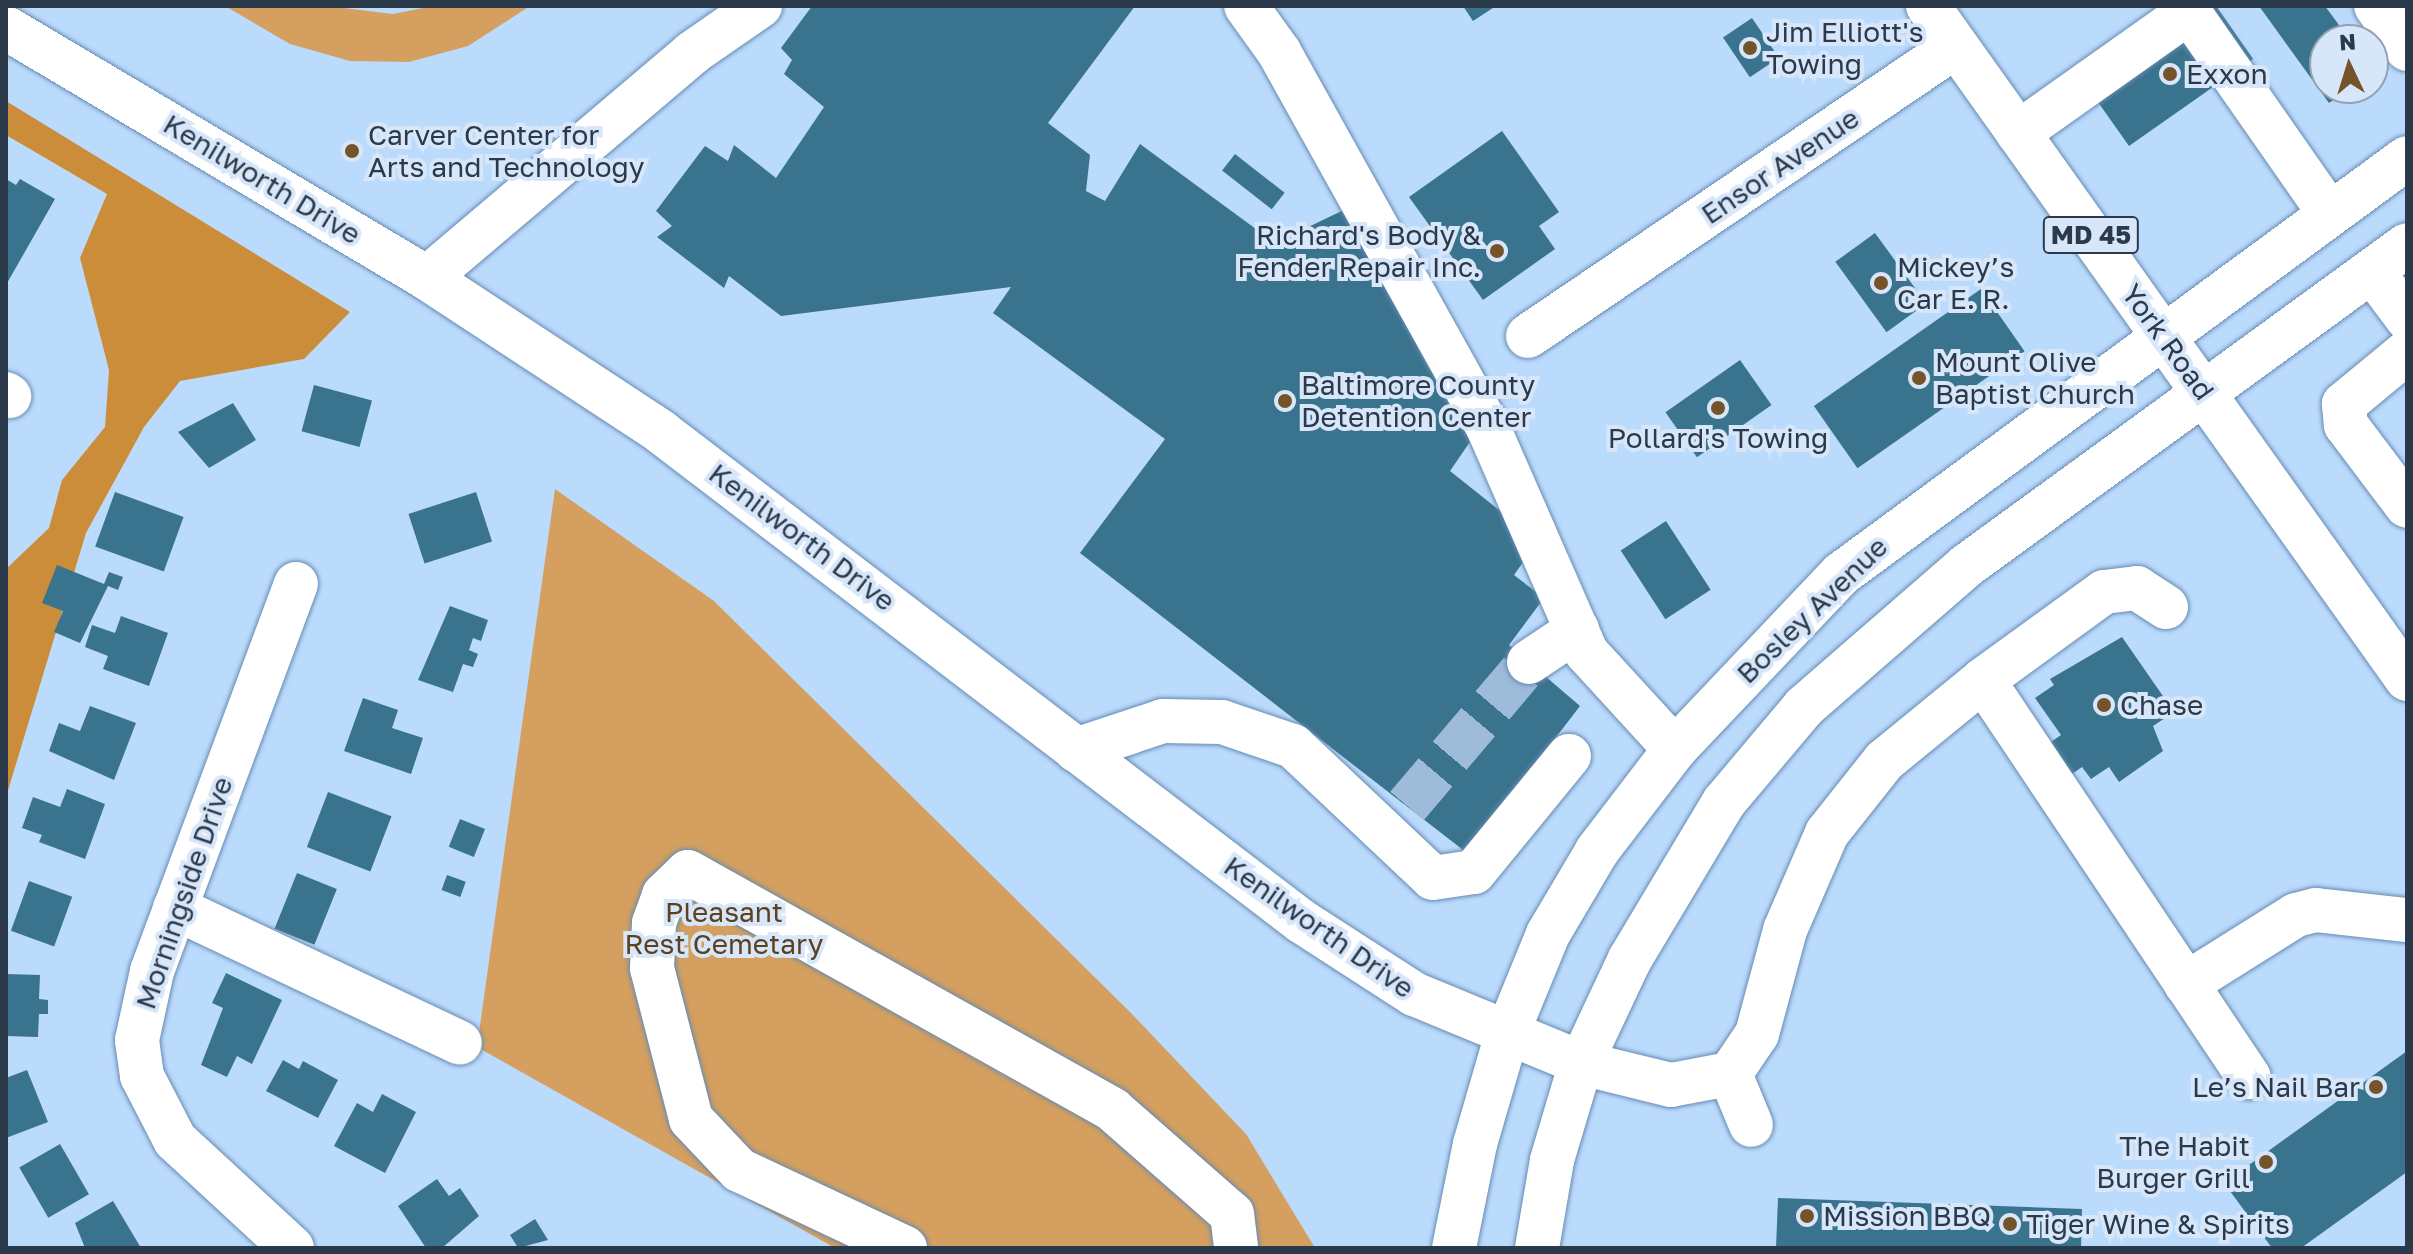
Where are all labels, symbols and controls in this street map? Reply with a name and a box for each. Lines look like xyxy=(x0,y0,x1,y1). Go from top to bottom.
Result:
place label: Jim Elliott's Towing xyxy=(1766,15,1924,81)
north arrow xyxy=(2309,24,2389,104)
text: N xyxy=(2338,28,2357,56)
marker: Jim Elliott's Towing xyxy=(1741,39,1759,57)
place label: Exxon xyxy=(2186,57,2268,91)
marker: Exxon xyxy=(2161,65,2179,83)
street label: Ensor Avenue xyxy=(1695,101,1865,231)
street label: Kenilworth Drive xyxy=(157,107,367,251)
place label: Carver Center for Arts and Technology xyxy=(368,118,644,184)
marker: Carver Center for Arts and Technology xyxy=(343,142,361,160)
road number: MD 45 xyxy=(2041,213,2141,257)
place label: Richard's Body & Fender Repair Inc. xyxy=(1237,218,1481,284)
marker: Richard's Body & Fender Repair Inc. xyxy=(1488,242,1506,260)
place label: Mickey’s Car E. R. xyxy=(1897,250,2014,316)
marker: Mickey’s Car E. R. xyxy=(1872,274,1890,292)
street label: York Road xyxy=(2115,278,2221,406)
place label: Mount Olive Baptist Church xyxy=(1935,345,2135,411)
place label: Baltimore County Detention Center xyxy=(1301,368,1535,434)
marker: Mount Olive Baptist Church xyxy=(1910,369,1928,387)
marker: Baltimore County Detention Center xyxy=(1276,392,1294,410)
marker: Pollard's Towing xyxy=(1709,399,1727,417)
place label: Pollard's Towing xyxy=(1608,421,1828,455)
street label: Kenilworth Drive xyxy=(702,456,902,618)
street label: Bosley Avenue xyxy=(1730,530,1894,690)
place label: Chase xyxy=(2120,688,2203,722)
marker: Chase xyxy=(2095,696,2113,714)
street label: Morningside Drive xyxy=(129,773,239,1013)
street label: Kenilworth Drive xyxy=(1218,849,1420,1005)
park label: Pleasant Rest Cemetary xyxy=(625,895,823,961)
place label: Le’s Nail Bar xyxy=(2192,1070,2360,1104)
marker: Le’s Nail Bar xyxy=(2367,1078,2385,1096)
place label: The Habit Burger Grill xyxy=(2096,1129,2250,1195)
marker: The Habit Burger Grill xyxy=(2257,1153,2275,1171)
place label: Mission BBQ xyxy=(1823,1199,1991,1233)
marker: Mission BBQ xyxy=(1798,1207,1816,1225)
place label: Tiger Wine & Spirits xyxy=(2026,1207,2290,1241)
marker: Tiger Wine & Spirits xyxy=(2001,1215,2019,1233)

